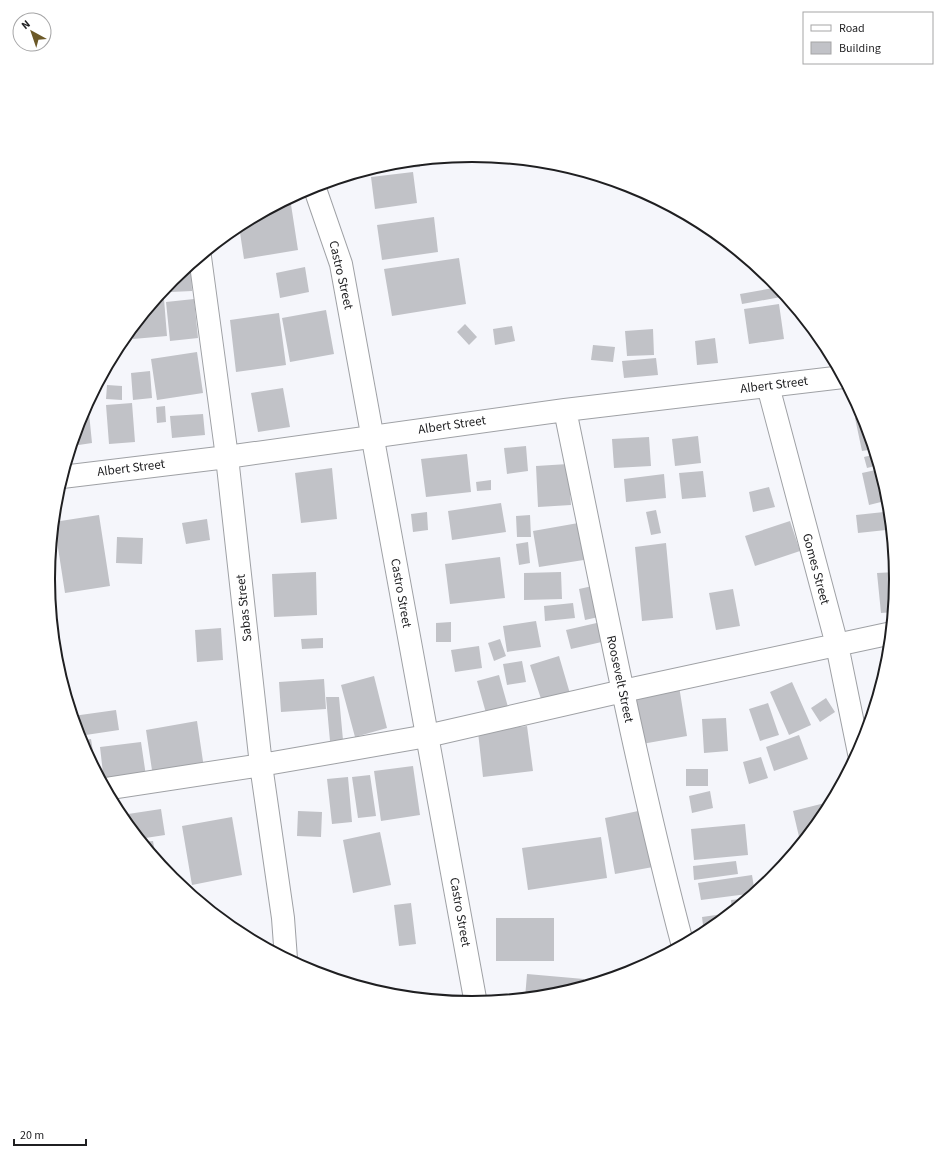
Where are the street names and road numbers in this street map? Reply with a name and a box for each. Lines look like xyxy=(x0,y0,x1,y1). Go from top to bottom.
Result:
street label: Castro Street xyxy=(324,239,358,312)
street label: Albert Street xyxy=(739,372,809,398)
street label: Albert Street xyxy=(417,411,488,439)
street label: Albert Street xyxy=(96,455,166,481)
street label: Gomes Street xyxy=(798,531,834,607)
street label: Castro Street xyxy=(386,557,416,630)
street label: Sabas Street xyxy=(231,573,256,643)
street label: Roosevelt Street xyxy=(602,634,638,725)
street label: Castro Street xyxy=(445,876,475,949)

